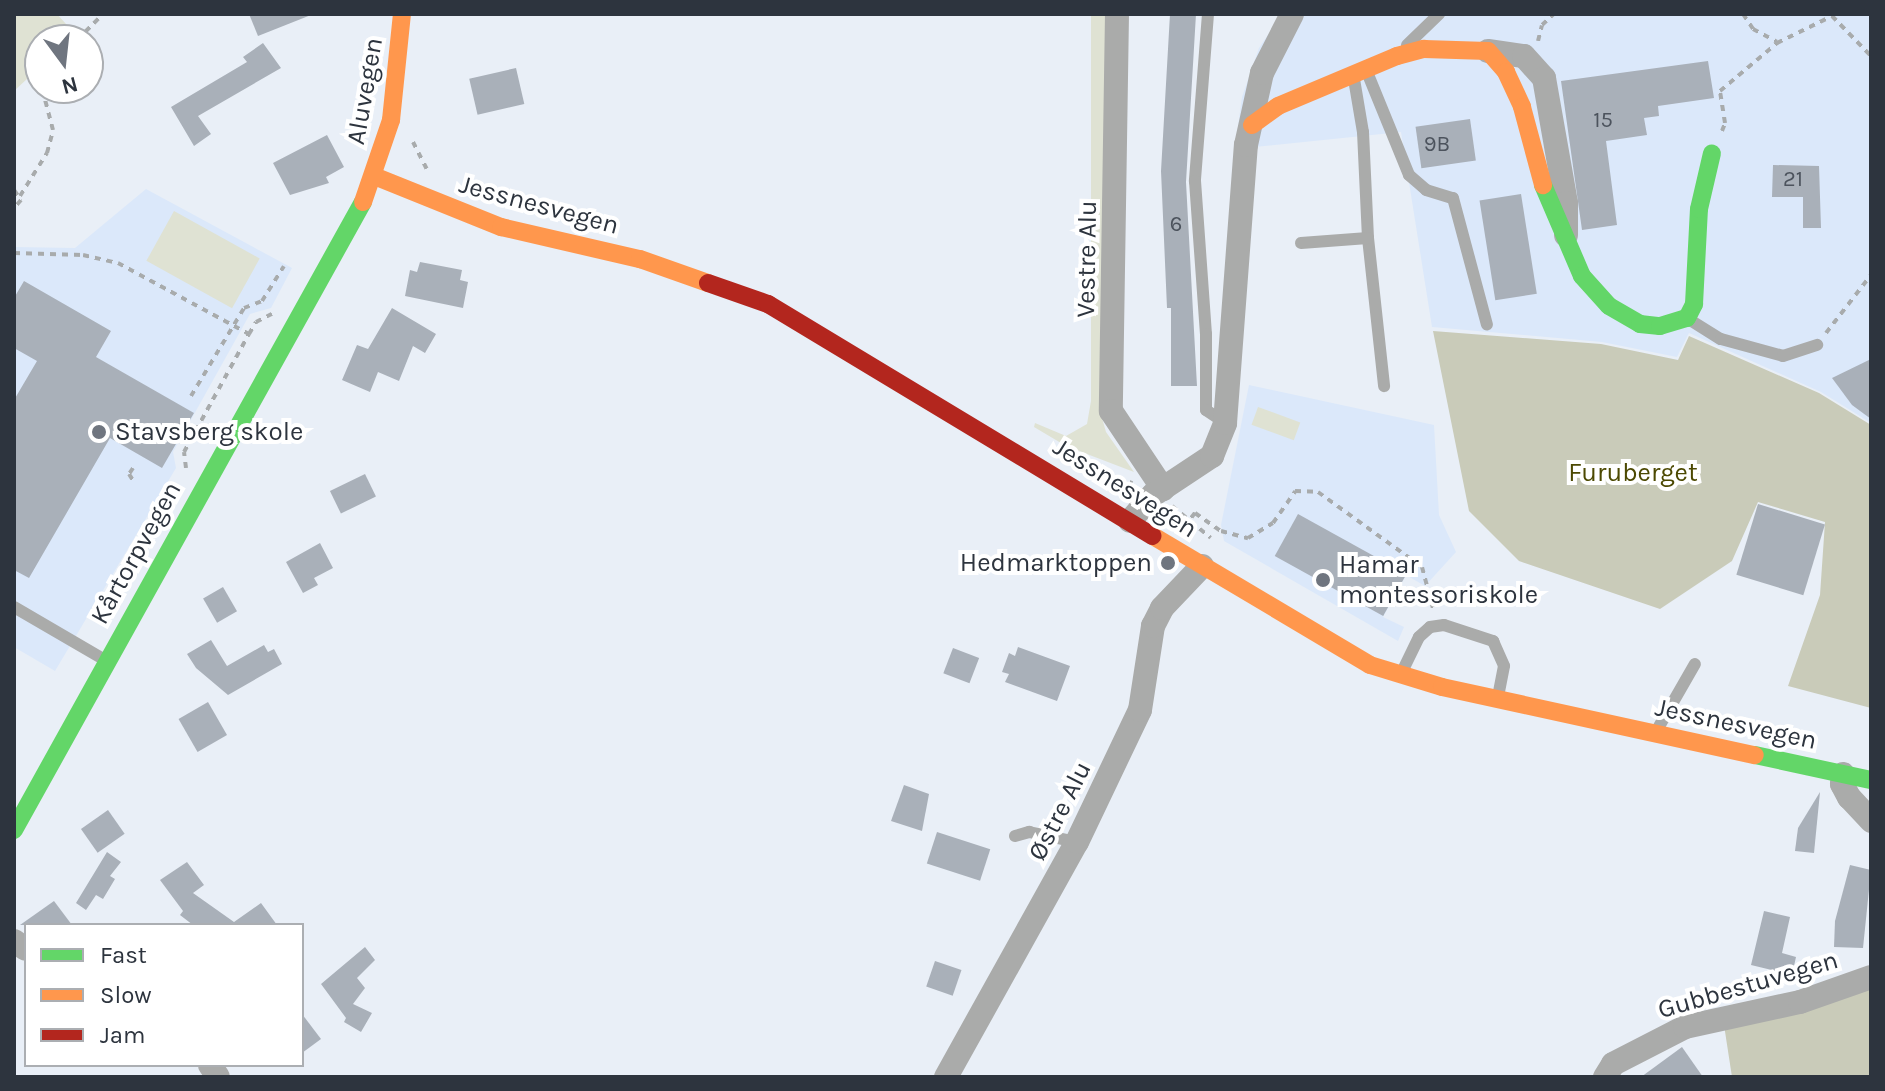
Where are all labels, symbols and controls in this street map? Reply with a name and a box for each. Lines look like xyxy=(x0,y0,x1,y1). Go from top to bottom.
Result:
north arrow xyxy=(24,24,104,104)
street label: Aluvegen xyxy=(340,35,390,147)
text: N xyxy=(59,71,81,100)
house number: 15 xyxy=(1593,108,1613,134)
house number: 9B xyxy=(1424,132,1450,158)
house number: 21 xyxy=(1783,167,1803,193)
street label: Jessnesvegen xyxy=(456,169,622,241)
street label: Vestre Alu xyxy=(1070,200,1104,318)
house number: 6 xyxy=(1170,212,1182,238)
place label: Stavsberg skole xyxy=(115,416,303,448)
marker: Stavsberg skole xyxy=(90,423,108,441)
street label: Jessnesvegen xyxy=(1047,431,1203,545)
park label: Furuberget xyxy=(1568,457,1698,489)
street label: Kårtorpvegen xyxy=(84,476,188,630)
place label: Hedmarktoppen xyxy=(960,547,1152,579)
place label: Hamar montessoriskole xyxy=(1339,549,1538,610)
marker: Hedmarktoppen xyxy=(1159,554,1177,572)
marker: Hamar montessoriskole xyxy=(1314,571,1332,589)
street label: Jessnesvegen xyxy=(1653,692,1819,756)
street label: Østre Alu xyxy=(1022,756,1098,866)
legend xyxy=(24,923,304,1067)
text: Fast xyxy=(100,941,147,969)
street label: Gubbestuvegen xyxy=(1654,944,1842,1026)
text: Slow xyxy=(100,981,152,1009)
text: Jam xyxy=(100,1021,145,1049)

